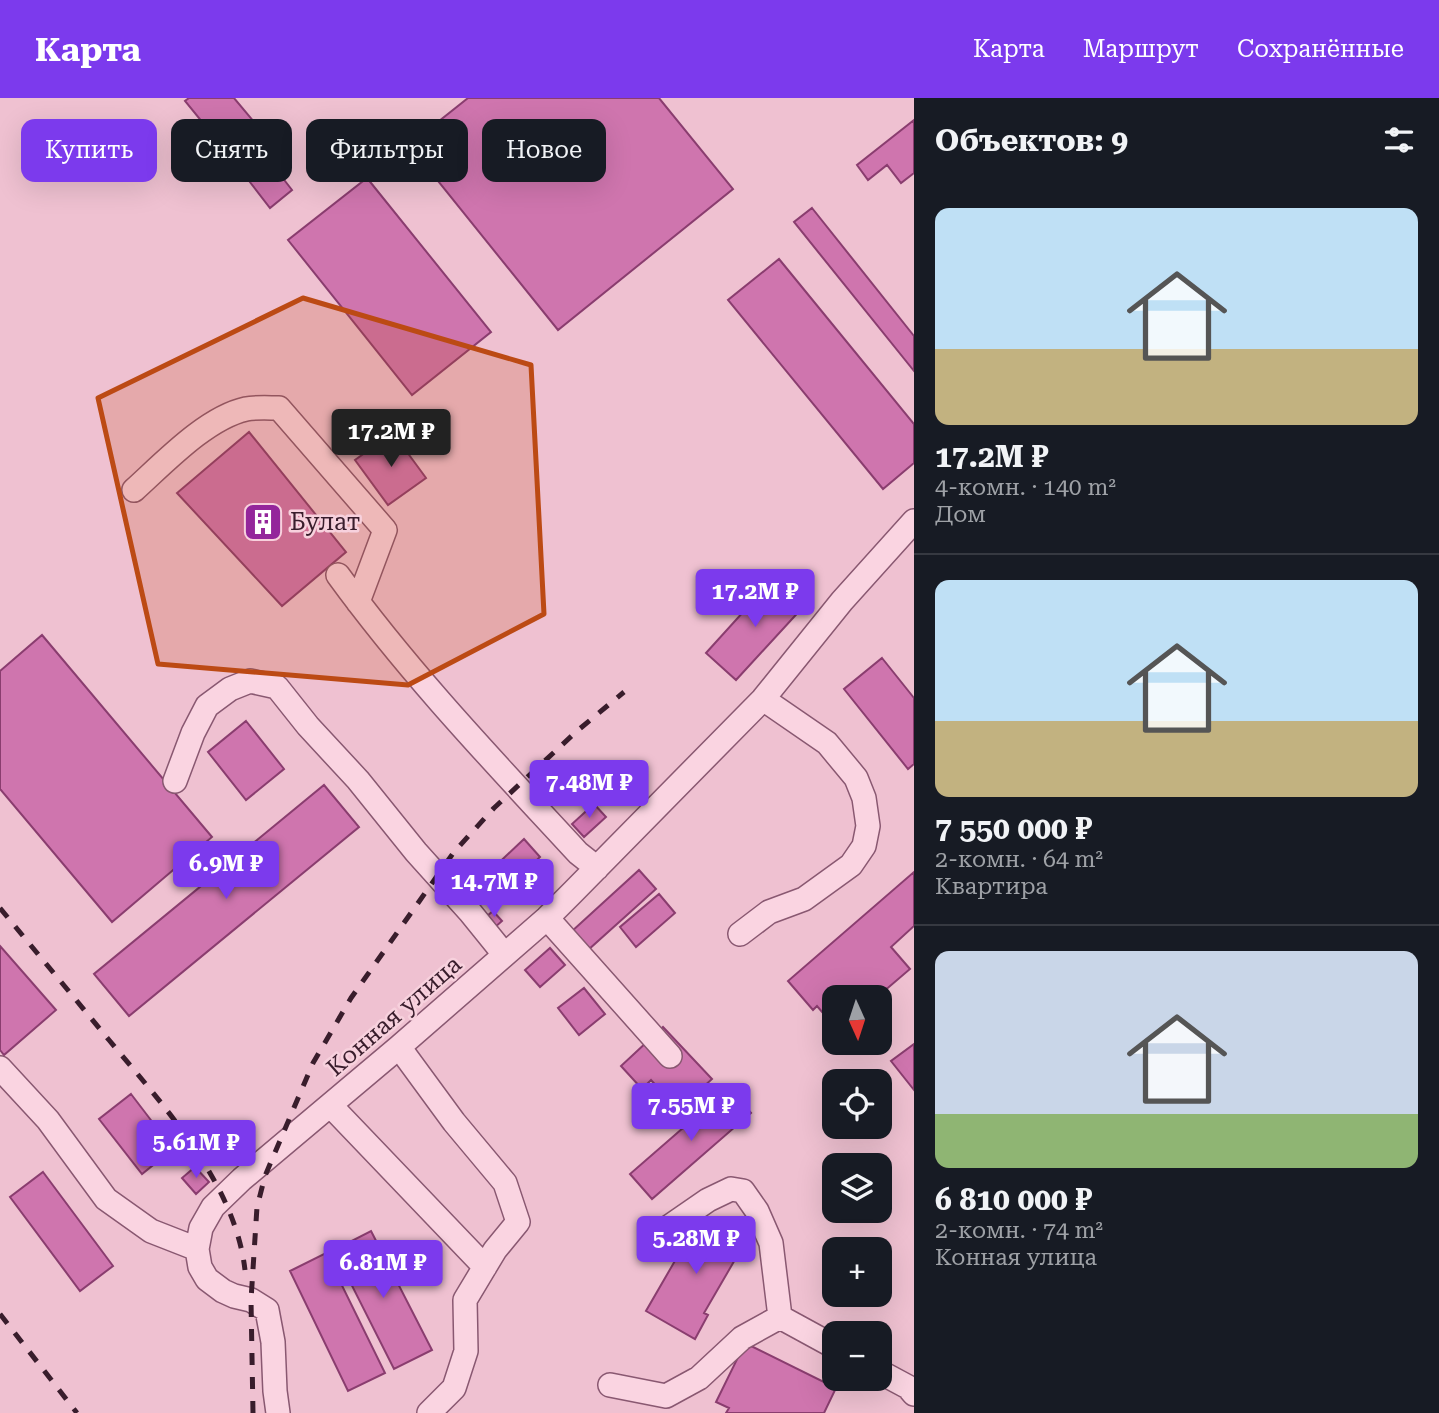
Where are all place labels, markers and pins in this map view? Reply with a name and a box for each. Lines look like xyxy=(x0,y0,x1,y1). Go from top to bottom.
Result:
pin: 17.2M ₽ xyxy=(326,410,456,469)
building icon: Булат xyxy=(242,501,284,543)
place label: Булат xyxy=(290,508,360,536)
pin: 17.2M ₽ xyxy=(690,570,820,629)
pin: 7.48M ₽ xyxy=(524,760,654,820)
pin: 6.9M ₽ xyxy=(169,842,283,901)
pin: 14.7M ₽ xyxy=(429,860,559,919)
pin: 7.55M ₽ xyxy=(626,1084,756,1143)
pin: 5.61M ₽ xyxy=(131,1121,261,1180)
pin: 5.28M ₽ xyxy=(631,1216,761,1276)
pin: 6.81M ₽ xyxy=(318,1240,448,1300)

